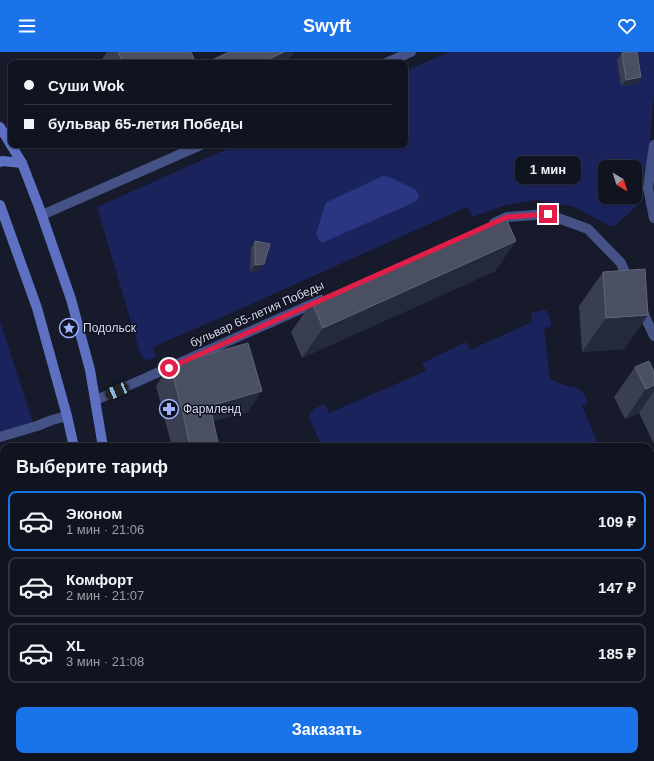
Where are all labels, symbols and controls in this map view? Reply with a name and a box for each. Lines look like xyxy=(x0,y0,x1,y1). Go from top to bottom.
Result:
icon: menu xyxy=(16,15,38,37)
icon: heart xyxy=(616,15,638,37)
text: Swyft xyxy=(303,16,351,36)
text: Суши Wok xyxy=(48,77,124,94)
text: бульвар 65-летия Победы xyxy=(48,115,243,132)
callout: 1 мин xyxy=(515,156,581,184)
north arrow xyxy=(598,160,642,204)
map controls xyxy=(598,160,642,204)
text: 1 мин xyxy=(530,162,566,177)
route end xyxy=(539,205,557,223)
street label: бульвар 65-летия Победы xyxy=(188,278,326,350)
place icon: Подольск xyxy=(58,317,80,339)
place label: Подольск xyxy=(83,321,137,335)
route start xyxy=(160,359,178,377)
car xyxy=(104,381,130,401)
pharmacy icon: Фармленд xyxy=(158,398,180,420)
place label: Фармленд xyxy=(183,402,241,416)
text: Выберите тариф xyxy=(16,457,168,477)
icon: car xyxy=(18,503,54,539)
text: Эконом xyxy=(66,505,122,522)
text: 109 ₽ xyxy=(598,513,636,530)
text: 1 мин · 21:06 xyxy=(66,522,144,537)
icon: car xyxy=(18,569,54,605)
text: Комфорт xyxy=(66,571,133,588)
text: 147 ₽ xyxy=(598,579,636,596)
text: 2 мин · 21:07 xyxy=(66,588,144,603)
icon: car xyxy=(18,635,54,671)
text: XL xyxy=(66,637,85,654)
text: 185 ₽ xyxy=(598,645,636,662)
text: 3 мин · 21:08 xyxy=(66,654,144,669)
button: Заказать xyxy=(16,707,638,753)

